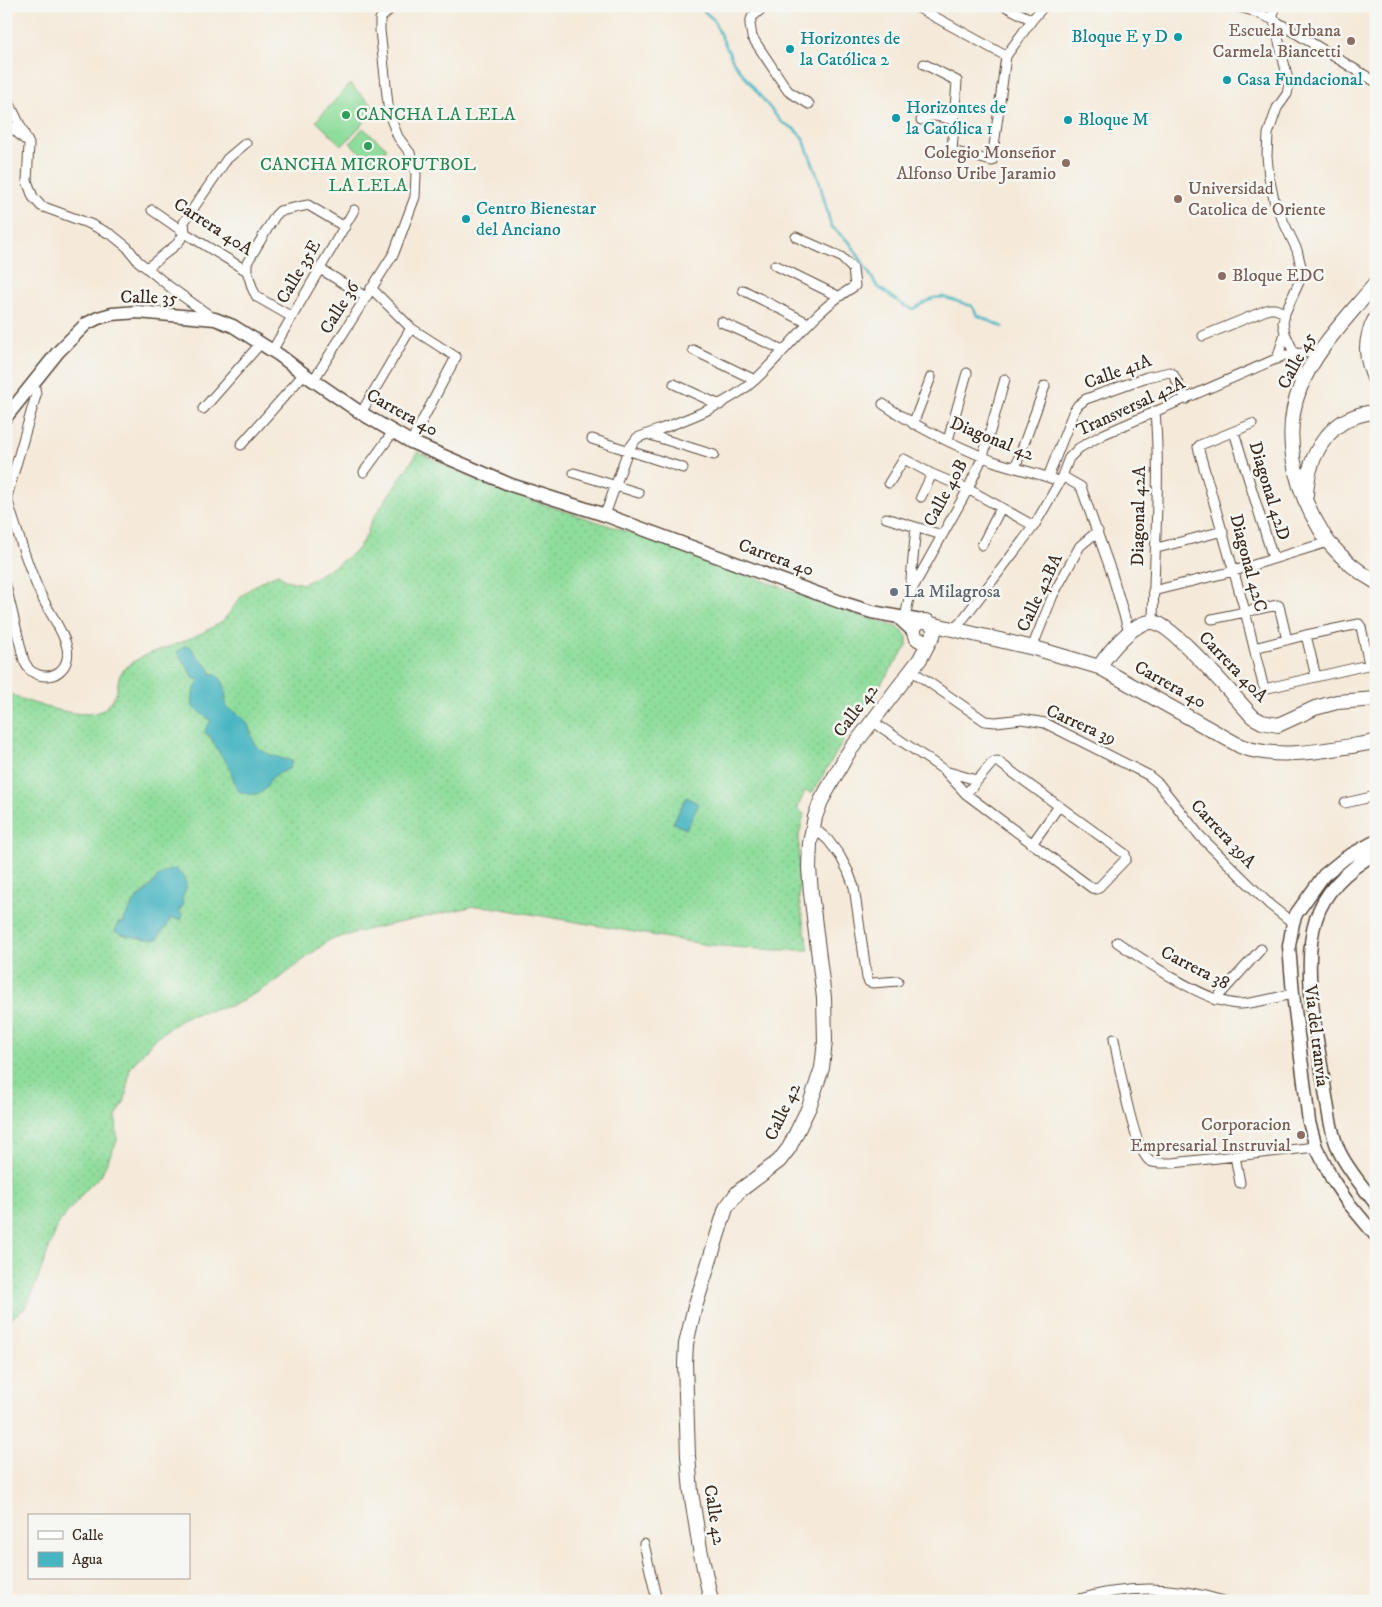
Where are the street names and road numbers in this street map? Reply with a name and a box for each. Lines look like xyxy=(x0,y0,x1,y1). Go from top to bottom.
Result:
street label: Carrera 40A xyxy=(169,193,257,261)
street label: Calle 35E xyxy=(272,236,326,308)
street label: Calle 36 xyxy=(315,277,365,338)
street label: Calle 35 xyxy=(120,287,178,309)
street label: Calle 45 xyxy=(1273,329,1321,393)
street label: Calle 41A xyxy=(1081,349,1155,394)
street label: Transversal 42A xyxy=(1073,372,1189,442)
street label: Carrera 40 xyxy=(362,384,442,442)
street label: Diagonal 42 xyxy=(947,412,1037,466)
street label: Diagonal 42D xyxy=(1244,439,1294,543)
street label: Calle 40B xyxy=(919,456,973,530)
street label: Diagonal 42A xyxy=(1127,465,1151,566)
street label: Diagonal 42C xyxy=(1224,512,1272,614)
street label: Carrera 40 xyxy=(735,534,817,582)
street label: Calle 42BA xyxy=(1012,550,1068,636)
street label: Carrera 40A xyxy=(1194,627,1273,707)
street label: Carrera 40 xyxy=(1130,656,1210,714)
street label: Calle 42 xyxy=(829,680,883,742)
street label: Carrera 39 xyxy=(1043,700,1119,750)
street label: Carrera 39A xyxy=(1186,795,1261,873)
street label: Carrera 38 xyxy=(1157,941,1233,995)
street label: Vía del tranvía xyxy=(1299,983,1333,1088)
street label: Calle 42 xyxy=(760,1080,806,1144)
street label: Calle 42 xyxy=(698,1483,730,1547)

